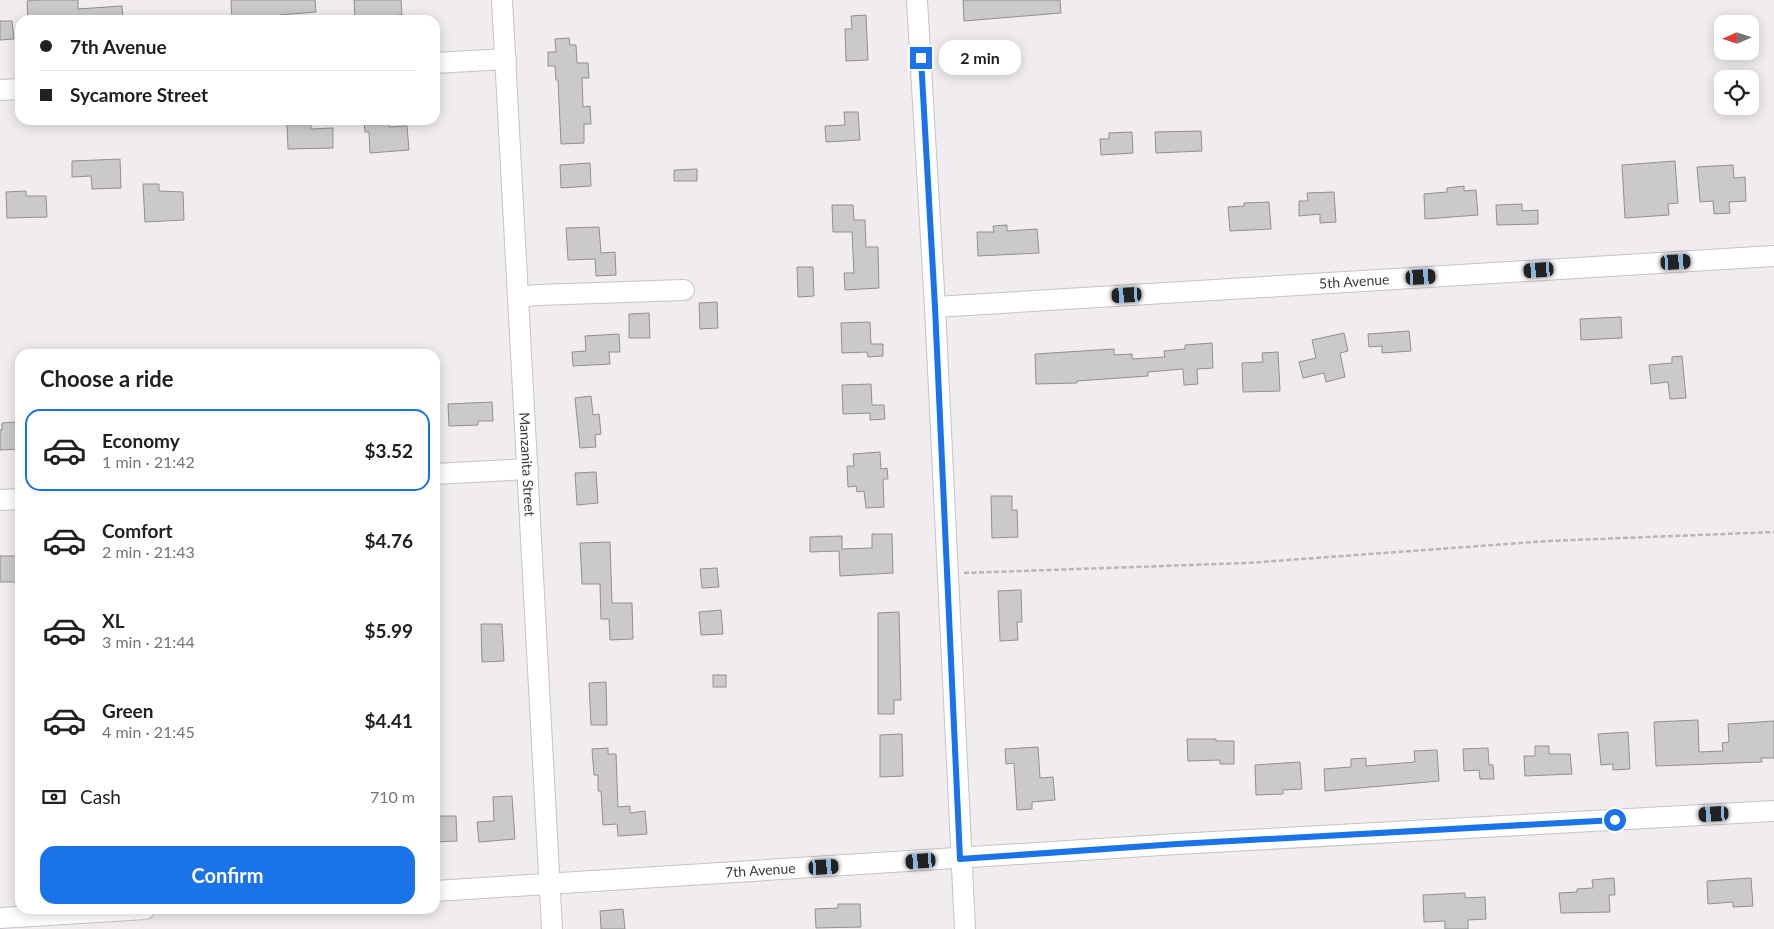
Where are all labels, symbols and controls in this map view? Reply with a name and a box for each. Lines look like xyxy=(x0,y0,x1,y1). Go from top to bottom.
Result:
north arrow xyxy=(1714,15,1759,60)
map controls xyxy=(1714,15,1759,115)
text: 7th Avenue xyxy=(70,35,167,58)
callout: 2 min xyxy=(938,40,1021,76)
route end xyxy=(910,47,932,69)
text: 2 min xyxy=(960,48,1000,67)
button: locate xyxy=(1714,70,1759,115)
text: Sycamore Street xyxy=(70,83,208,106)
car xyxy=(1660,254,1691,270)
car xyxy=(1523,261,1554,279)
car xyxy=(1405,269,1436,285)
street label: 5th Avenue xyxy=(1319,270,1390,292)
car xyxy=(1111,287,1142,303)
text: Choose a ride xyxy=(40,365,174,392)
street label: Manzanita Street xyxy=(516,412,539,517)
icon: car xyxy=(42,428,87,473)
text: Economy xyxy=(102,429,180,452)
text: $3.52 xyxy=(364,439,413,462)
text: 1 min · 21:42 xyxy=(102,452,195,471)
icon: car xyxy=(42,518,87,563)
text: Comfort xyxy=(102,519,173,542)
text: $4.76 xyxy=(364,529,413,552)
text: 2 min · 21:43 xyxy=(102,542,195,561)
icon: car xyxy=(42,608,87,653)
text: XL xyxy=(102,609,125,632)
text: $5.99 xyxy=(364,619,413,642)
text: 3 min · 21:44 xyxy=(102,632,195,651)
icon: car xyxy=(42,698,87,743)
text: Green xyxy=(102,699,153,722)
text: $4.41 xyxy=(364,709,413,732)
text: 4 min · 21:45 xyxy=(102,722,195,741)
icon: cash xyxy=(40,783,68,811)
text: Cash xyxy=(80,785,121,808)
text: 710 m xyxy=(370,787,415,806)
car xyxy=(1698,806,1729,822)
route start xyxy=(1604,809,1626,831)
button: Confirm xyxy=(40,846,415,904)
car xyxy=(905,852,936,870)
street label: 7th Avenue xyxy=(725,859,796,881)
car xyxy=(808,859,839,875)

